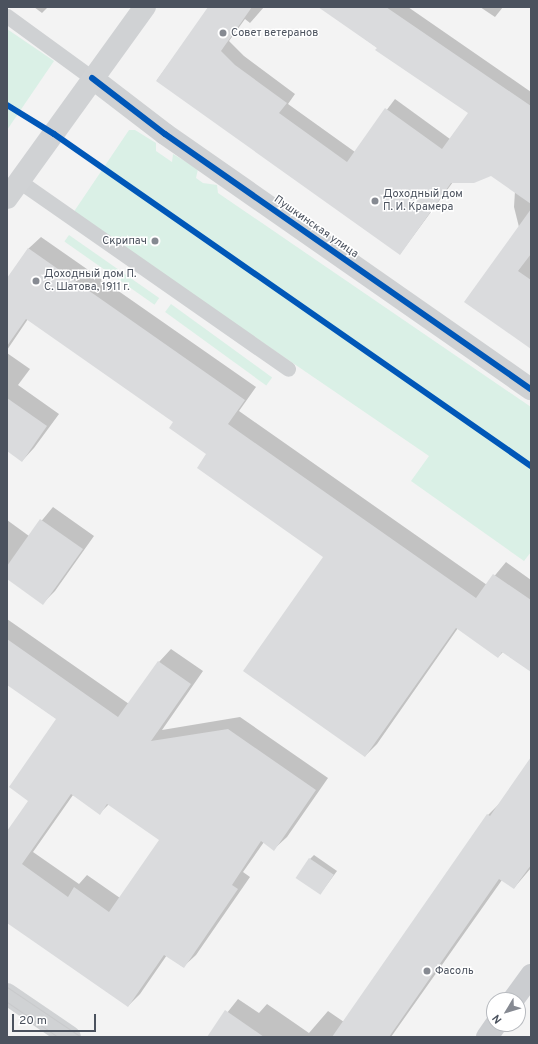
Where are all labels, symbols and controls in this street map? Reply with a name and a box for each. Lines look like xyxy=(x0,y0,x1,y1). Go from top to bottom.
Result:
place label: Совет ветеранов xyxy=(231,26,318,40)
marker: Совет ветеранов xyxy=(218,28,228,38)
place label: Доходный дом П. И. Крамера xyxy=(383,188,463,214)
street label: Пушкинская улица xyxy=(271,193,361,261)
marker: Доходный дом П. И. Крамера xyxy=(370,196,380,206)
place label: Скрипач xyxy=(102,234,147,248)
marker: Скрипач xyxy=(150,236,160,246)
place label: Доходный дом П. С. Шатова, 1911 г. xyxy=(44,268,136,294)
marker: Доходный дом П. С. Шатова, 1911 г. xyxy=(31,276,41,286)
place label: Фасоль xyxy=(435,964,474,978)
marker: Фасоль xyxy=(422,966,432,976)
north arrow xyxy=(486,992,526,1032)
scale bar xyxy=(14,1006,98,1032)
text: N xyxy=(489,1011,505,1026)
text: 20 m xyxy=(19,1013,47,1029)

